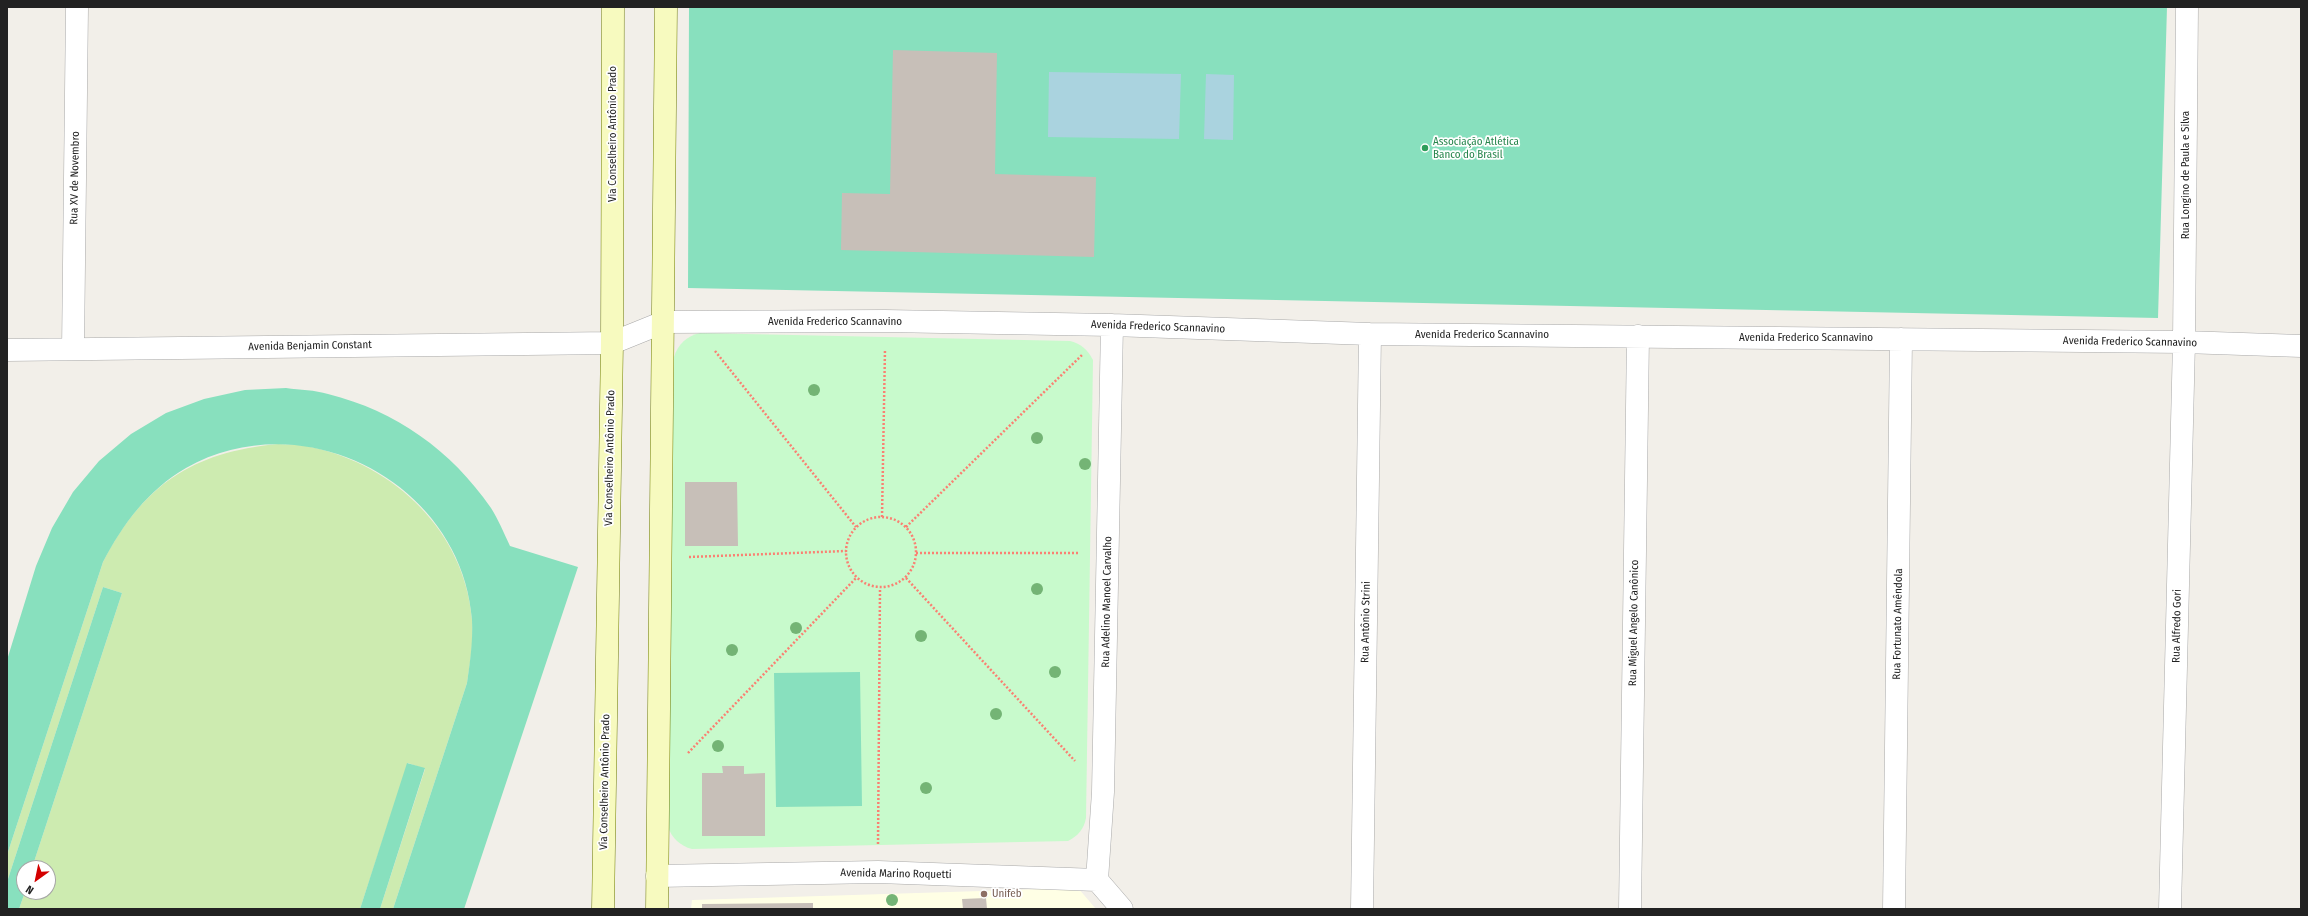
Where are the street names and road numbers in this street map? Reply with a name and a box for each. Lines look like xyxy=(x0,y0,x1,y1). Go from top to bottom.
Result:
street label: Via Conselheiro Antônio Prado xyxy=(606,66,620,202)
street label: Rua Longino de Paula e Silva xyxy=(2179,111,2193,239)
street label: Rua XV de Novembro xyxy=(68,131,82,225)
street label: Avenida Frederico Scannavino xyxy=(768,315,902,329)
street label: Avenida Frederico Scannavino xyxy=(1091,318,1225,336)
street label: Avenida Frederico Scannavino xyxy=(1415,328,1549,342)
street label: Avenida Frederico Scannavino xyxy=(1739,331,1873,345)
street label: Avenida Frederico Scannavino xyxy=(2063,334,2197,350)
street label: Avenida Benjamin Constant xyxy=(248,338,372,354)
street label: Via Conselheiro Antônio Prado xyxy=(602,390,618,526)
street label: Rua Adelino Manoel Carvalho xyxy=(1099,536,1115,668)
street label: Rua Miguel Angelo Canônico xyxy=(1626,560,1642,686)
street label: Rua Fortunato Amêndola xyxy=(1890,568,1906,680)
street label: Rua Antônio Strini xyxy=(1359,581,1373,663)
street label: Rua Alfredo Gori xyxy=(2170,589,2184,663)
street label: Via Conselheiro Antônio Prado xyxy=(597,714,613,850)
street label: Avenida Marino Roquetti xyxy=(840,866,952,882)

